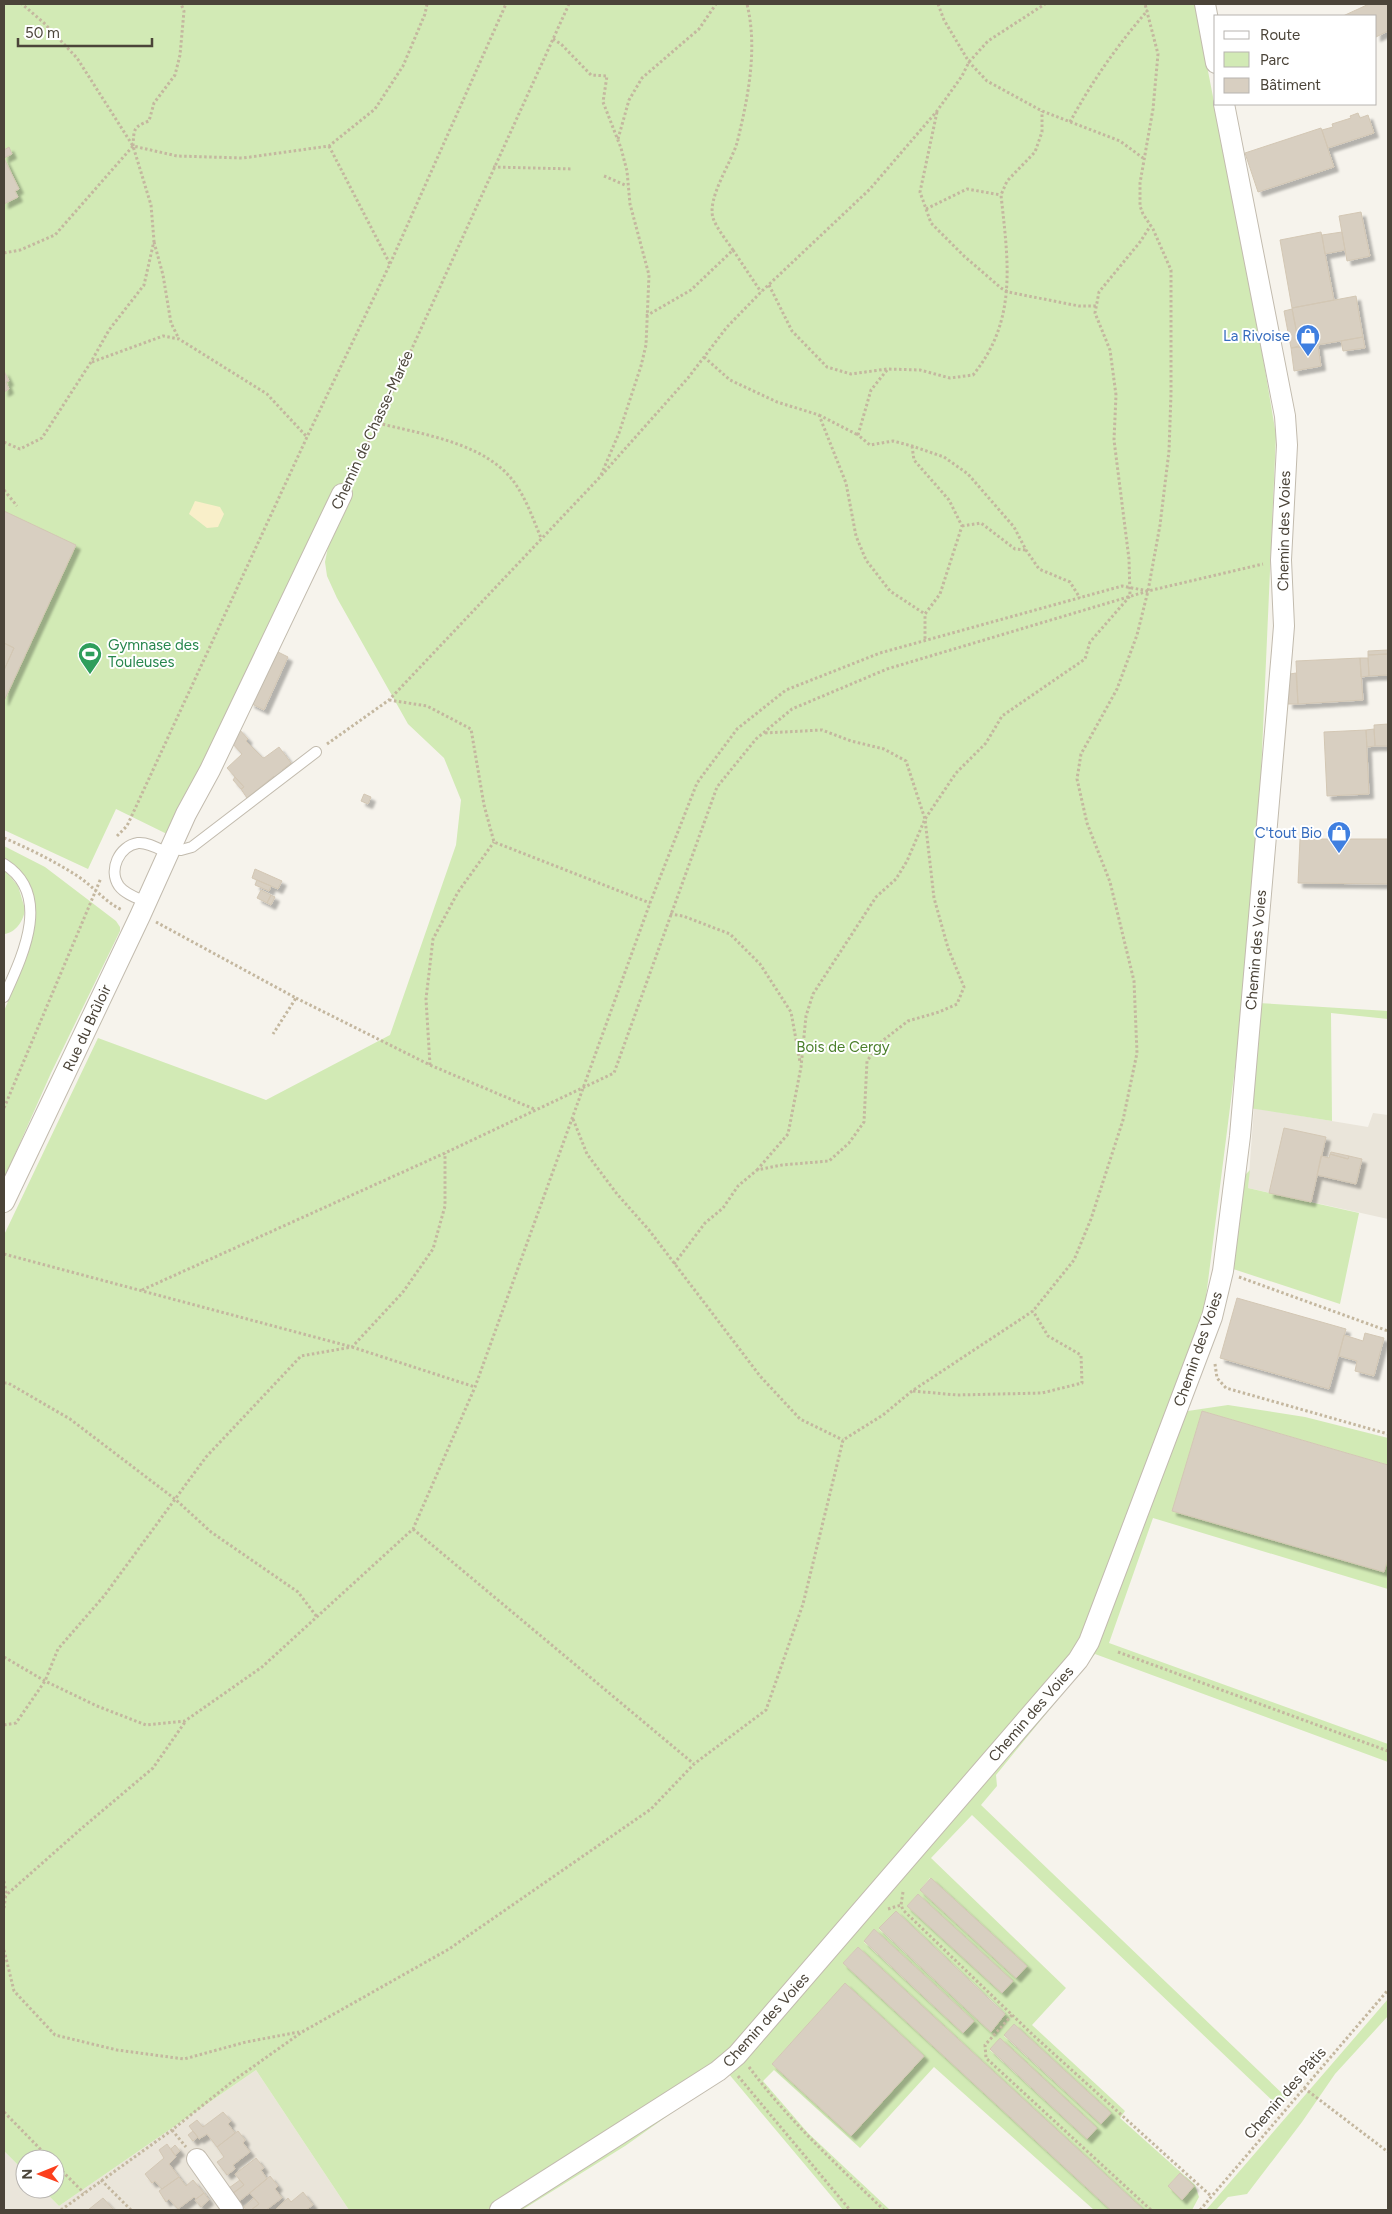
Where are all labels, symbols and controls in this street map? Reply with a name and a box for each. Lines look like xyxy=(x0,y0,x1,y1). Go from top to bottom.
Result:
scale bar xyxy=(18,15,151,47)
legend xyxy=(1214,15,1377,105)
text: 50 m xyxy=(25,24,60,42)
text: Route xyxy=(1260,26,1300,44)
text: Parc xyxy=(1260,51,1289,69)
text: Bâtiment xyxy=(1260,76,1321,94)
shop icon: La Rivoise xyxy=(1295,323,1321,357)
place label: La Rivoise xyxy=(1223,327,1290,345)
street label: Chemin de Chasse-Marée xyxy=(327,348,417,512)
street label: Chemin des Voies xyxy=(1274,471,1294,591)
place label: Gymnase des Touleuses xyxy=(108,636,199,671)
sports icon: Gymnase des Touleuses xyxy=(77,641,103,675)
shop icon: C'tout Bio xyxy=(1326,820,1352,854)
place label: C'tout Bio xyxy=(1255,824,1322,842)
street label: Chemin des Voies xyxy=(1242,889,1270,1011)
street label: Rue du Brûloir xyxy=(59,982,115,1074)
park label: Bois de Cergy xyxy=(796,1038,890,1056)
street label: Chemin des Voies xyxy=(1170,1289,1226,1409)
street label: Chemin des Voies xyxy=(985,1663,1077,1765)
street label: Chemin des Voies xyxy=(719,1969,813,2071)
street label: Chemin des Pâtis xyxy=(1240,2043,1330,2143)
north arrow xyxy=(15,2149,65,2199)
text: N xyxy=(19,2169,36,2180)

